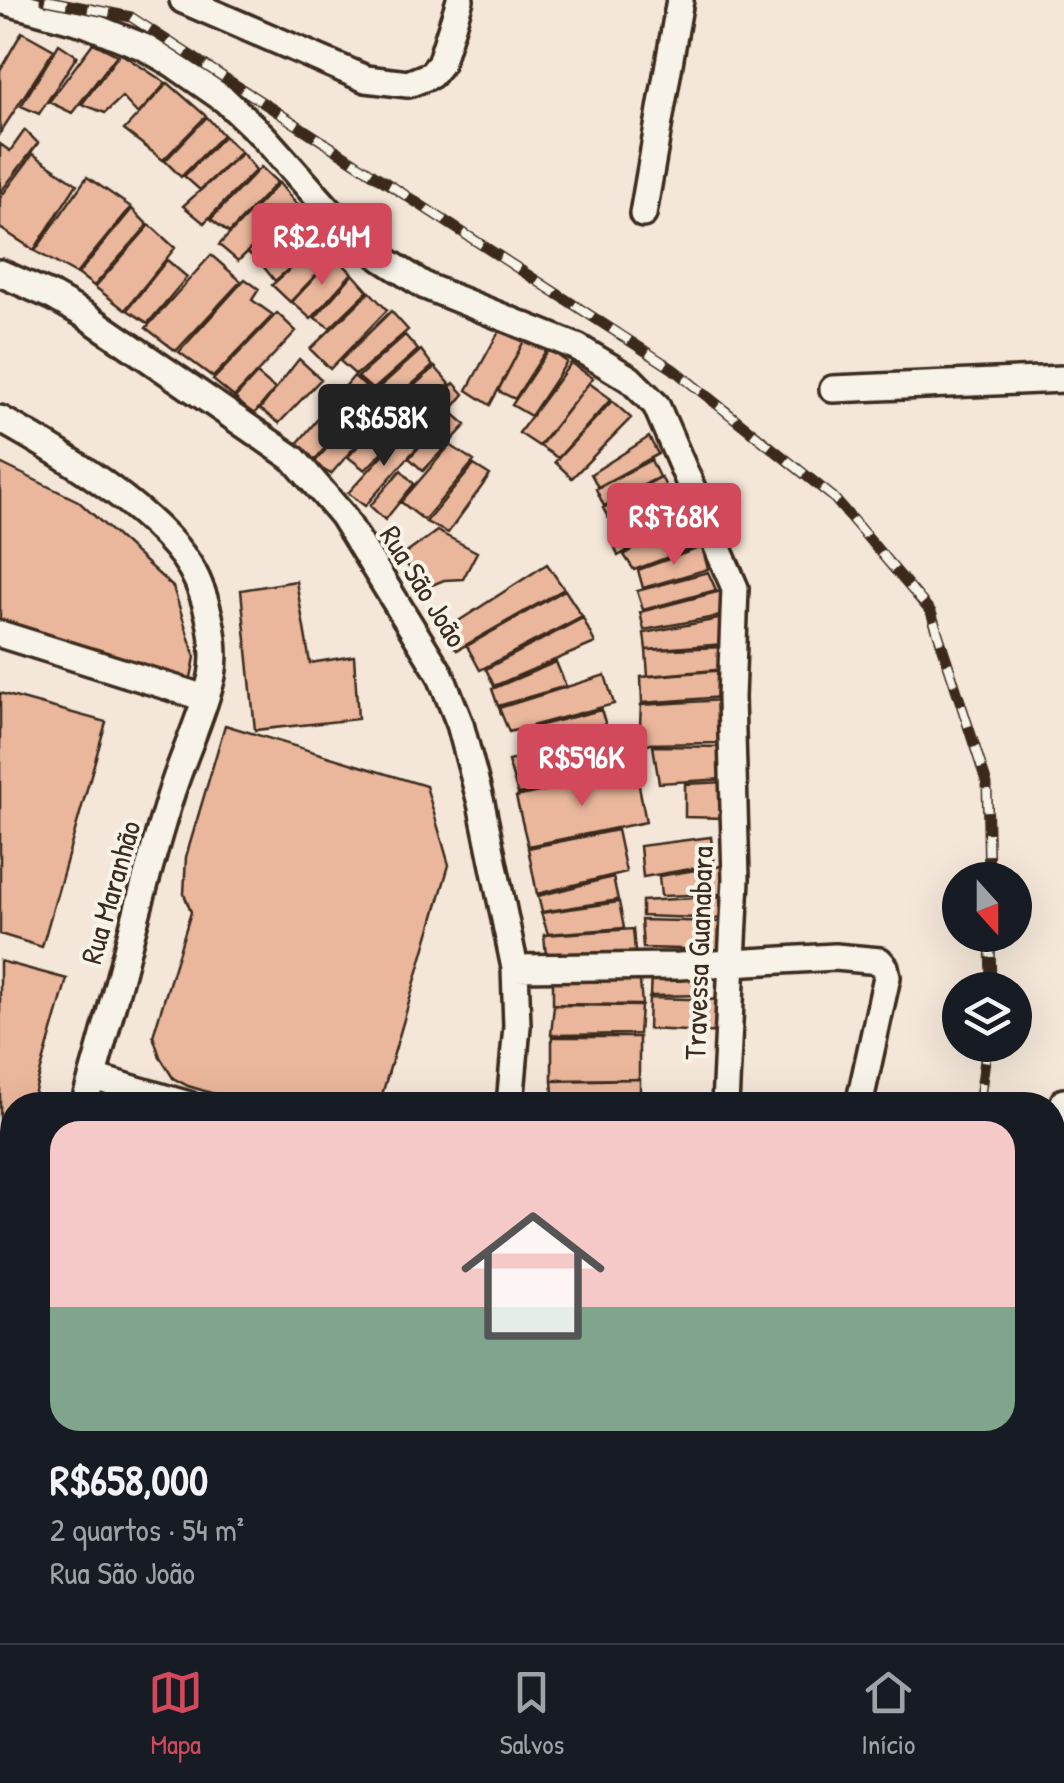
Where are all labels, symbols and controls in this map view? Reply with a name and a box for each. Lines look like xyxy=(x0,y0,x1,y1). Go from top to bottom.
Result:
pin: R$2.64M xyxy=(230,203,414,288)
text: R$2.64M xyxy=(274,214,370,257)
pin: R$658K xyxy=(303,384,465,469)
text: R$658K xyxy=(340,395,428,438)
pin: R$768K xyxy=(593,483,755,568)
text: R$768K xyxy=(629,494,719,537)
street label: Rua São João xyxy=(371,518,477,654)
pin: R$596K xyxy=(501,724,663,809)
text: R$596K xyxy=(539,735,625,778)
street label: Rua Maranhão xyxy=(70,816,150,968)
street label: Travessa Guanabara xyxy=(674,845,722,1061)
north arrow xyxy=(942,862,1032,952)
map controls xyxy=(942,862,1032,1062)
button: layers xyxy=(942,972,1032,1062)
icon: home xyxy=(443,1186,623,1366)
text: R$658,000 xyxy=(50,1451,208,1508)
text: 2 quartos · 54 m² xyxy=(50,1508,244,1551)
text: Rua São João xyxy=(50,1551,195,1594)
tab: Mapa xyxy=(148,1665,203,1763)
tab: Salvos xyxy=(500,1665,564,1763)
tab: Início xyxy=(861,1665,916,1763)

